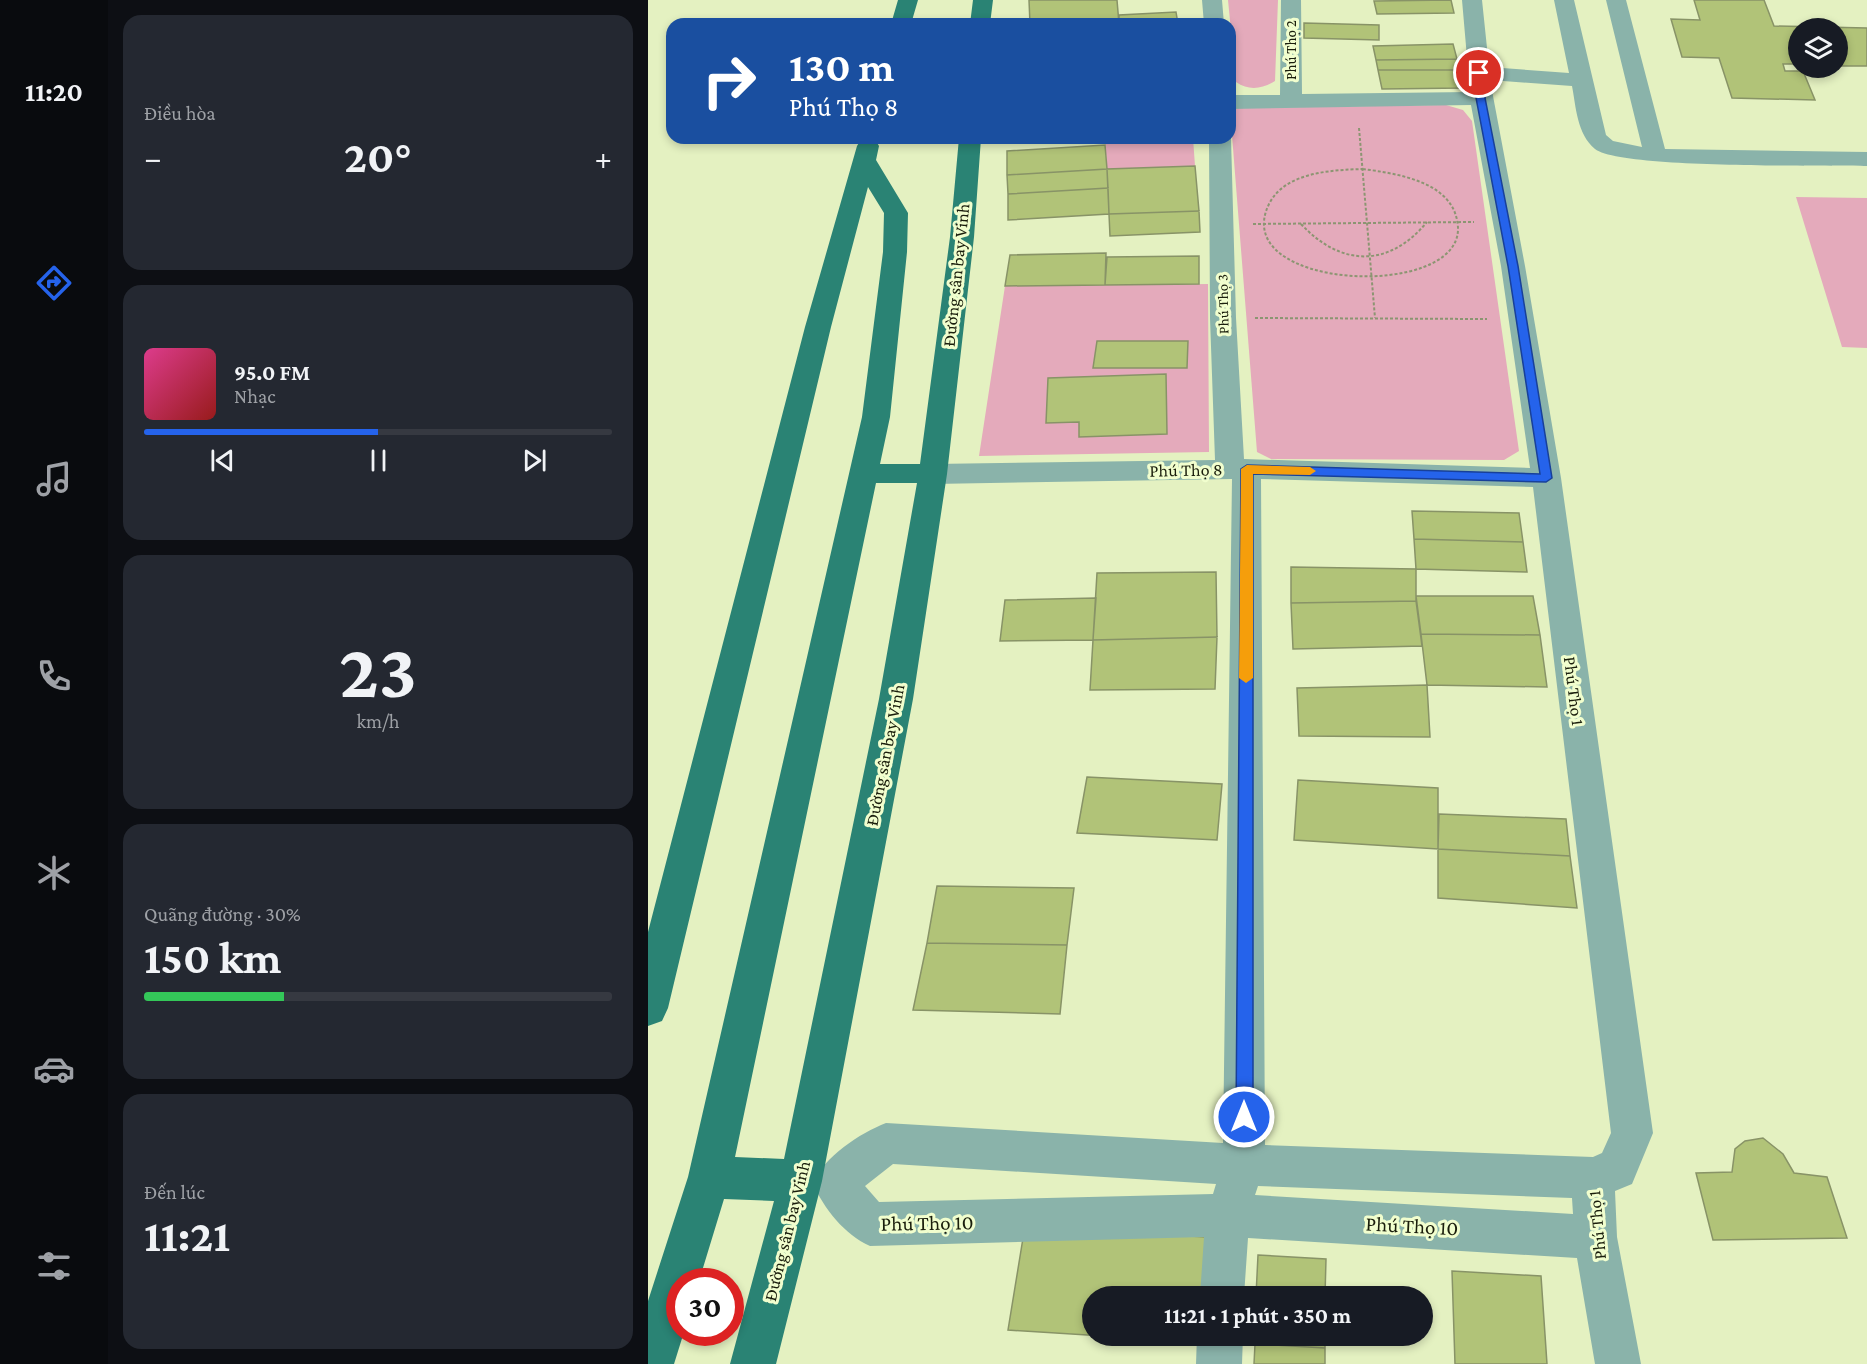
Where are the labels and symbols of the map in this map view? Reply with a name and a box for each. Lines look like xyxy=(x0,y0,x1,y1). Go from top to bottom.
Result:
street label: Phú Thọ 2 xyxy=(1283,20,1300,80)
pin xyxy=(1453,47,1504,98)
street label: Đường sân bay Vinh xyxy=(939,202,973,348)
street label: Phú Thọ 3 xyxy=(1214,274,1233,334)
street label: Phú Thọ 8 xyxy=(1149,459,1223,481)
street label: Phú Thọ 1 xyxy=(1560,655,1588,727)
street label: Đường sân bay Vinh xyxy=(861,682,909,828)
position arrow xyxy=(1212,1085,1276,1149)
street label: Đường sân bay Vinh xyxy=(760,1158,814,1303)
street label: Phú Thọ 1 xyxy=(1584,1190,1610,1260)
street label: Phú Thọ 10 xyxy=(880,1210,974,1236)
street label: Phú Thọ 10 xyxy=(1365,1212,1459,1240)
speed limit sign: 30 xyxy=(666,1268,744,1346)

